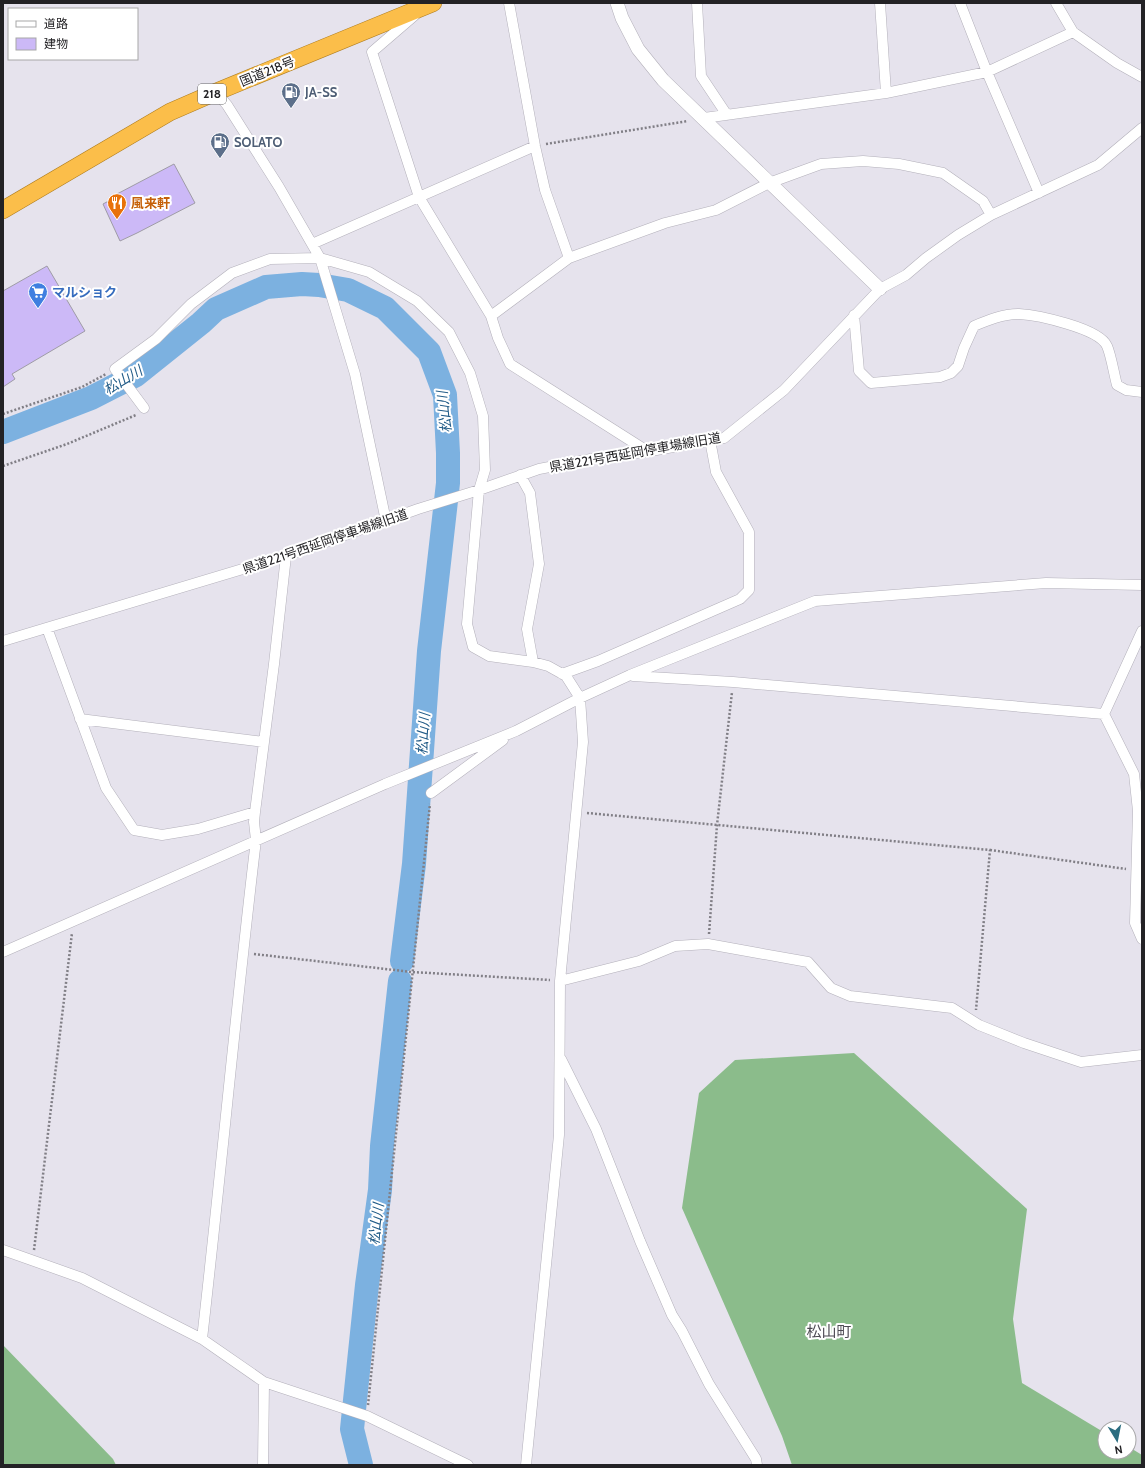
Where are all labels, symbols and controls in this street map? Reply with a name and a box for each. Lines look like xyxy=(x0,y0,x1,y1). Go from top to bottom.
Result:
legend xyxy=(8,8,138,60)
text: 道路 xyxy=(44,16,68,31)
text: 建物 xyxy=(44,36,68,51)
street label: 国道218号 xyxy=(237,53,297,89)
fuel station icon: JA-SS xyxy=(280,81,302,109)
road number: 218 xyxy=(198,84,226,104)
place label: JA-SS xyxy=(304,84,338,100)
fuel station icon: SOLATO xyxy=(209,131,231,159)
place label: SOLATO xyxy=(234,134,282,150)
restaurant icon: 風来軒 xyxy=(106,192,128,220)
place label: 風来軒 xyxy=(131,195,170,211)
supermarket icon: マルショク xyxy=(27,281,49,309)
place label: マルショク xyxy=(52,284,117,300)
water label: 松山川 xyxy=(100,360,147,399)
water label: 松山川 xyxy=(433,388,455,434)
street label: 県道221号西延岡停車場線旧道 xyxy=(548,429,722,475)
street label: 県道221号西延岡停車場線旧道 xyxy=(240,505,410,577)
water label: 松山川 xyxy=(413,710,434,756)
water label: 松山川 xyxy=(365,1200,388,1246)
district label: 松山町 xyxy=(806,1323,852,1341)
north arrow xyxy=(1097,1420,1137,1460)
text: N xyxy=(1114,1442,1124,1457)

